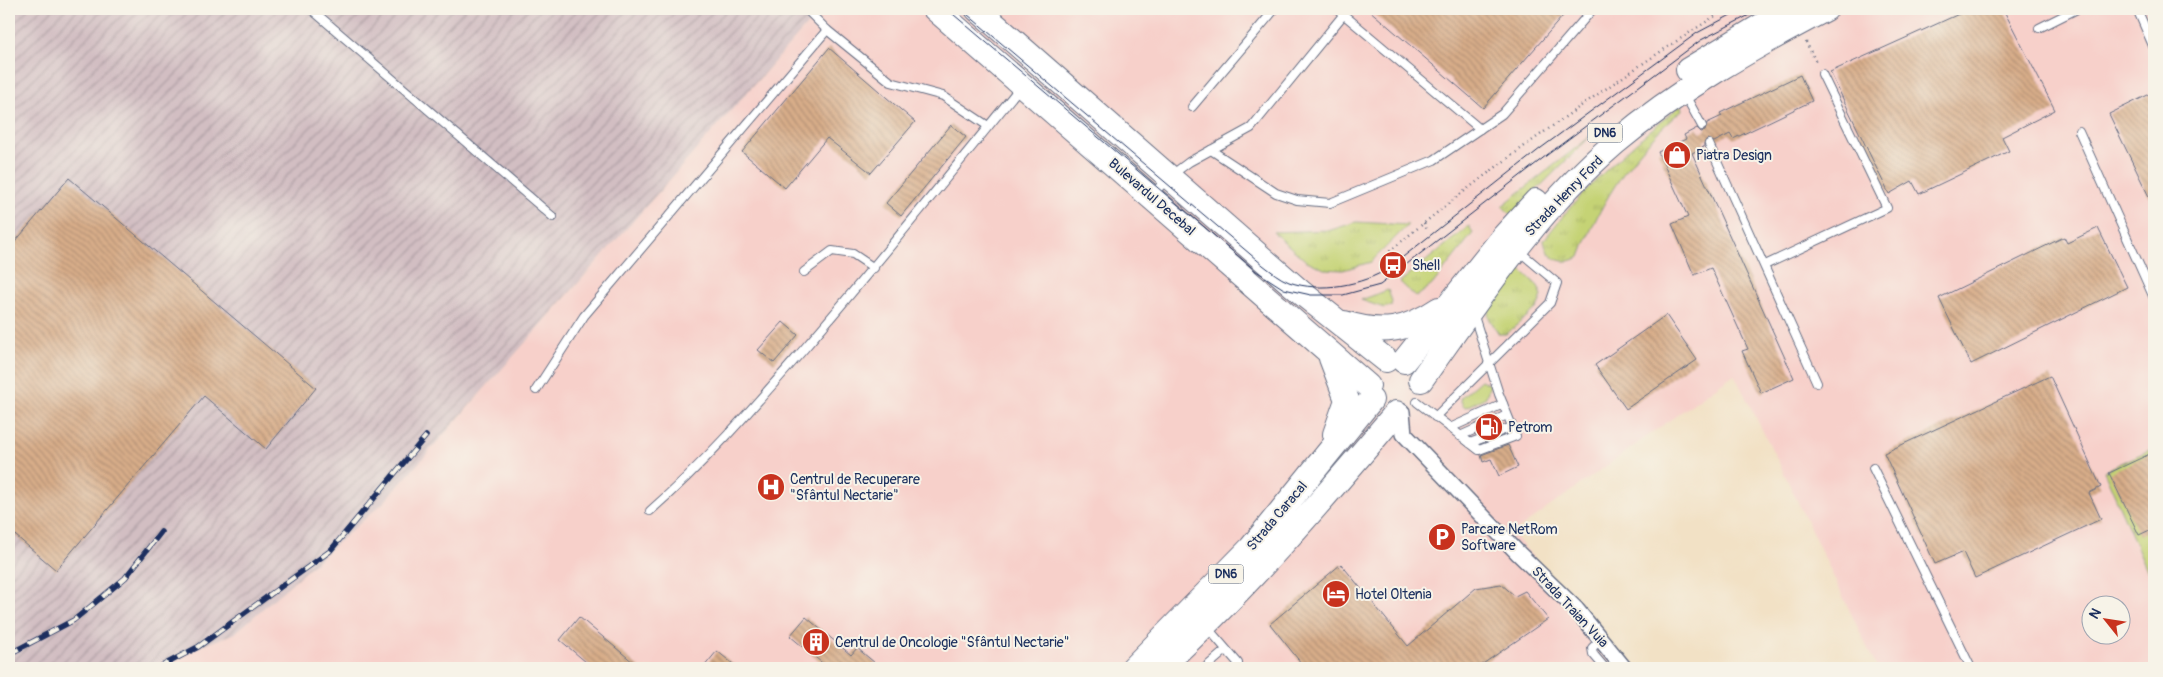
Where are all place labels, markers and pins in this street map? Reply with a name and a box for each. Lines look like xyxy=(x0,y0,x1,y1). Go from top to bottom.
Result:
shop icon: Piatra Design xyxy=(1662,140,1692,170)
place label: Piatra Design xyxy=(1696,147,1772,164)
bus stop icon: Shell xyxy=(1378,250,1408,280)
place label: Shell xyxy=(1412,257,1440,274)
fuel station icon: Petrom xyxy=(1474,412,1504,442)
place label: Petrom xyxy=(1508,419,1553,436)
place label: Centrul de Recuperare "Sfântul Nectarie" xyxy=(790,471,920,504)
hospital icon: Centrul de Recuperare "Sfântul Nectarie" xyxy=(756,472,786,502)
place label: Parcare NetRom Software xyxy=(1461,521,1558,554)
parking icon: Parcare NetRom Software xyxy=(1427,522,1457,552)
hotel icon: Hotel Oltenia xyxy=(1321,579,1351,609)
place label: Hotel Oltenia xyxy=(1355,586,1432,603)
building icon: Centrul de Oncologie "Sfântul Nectarie" xyxy=(801,627,831,657)
place label: Centrul de Oncologie "Sfântul Nectarie" xyxy=(835,634,1069,651)

